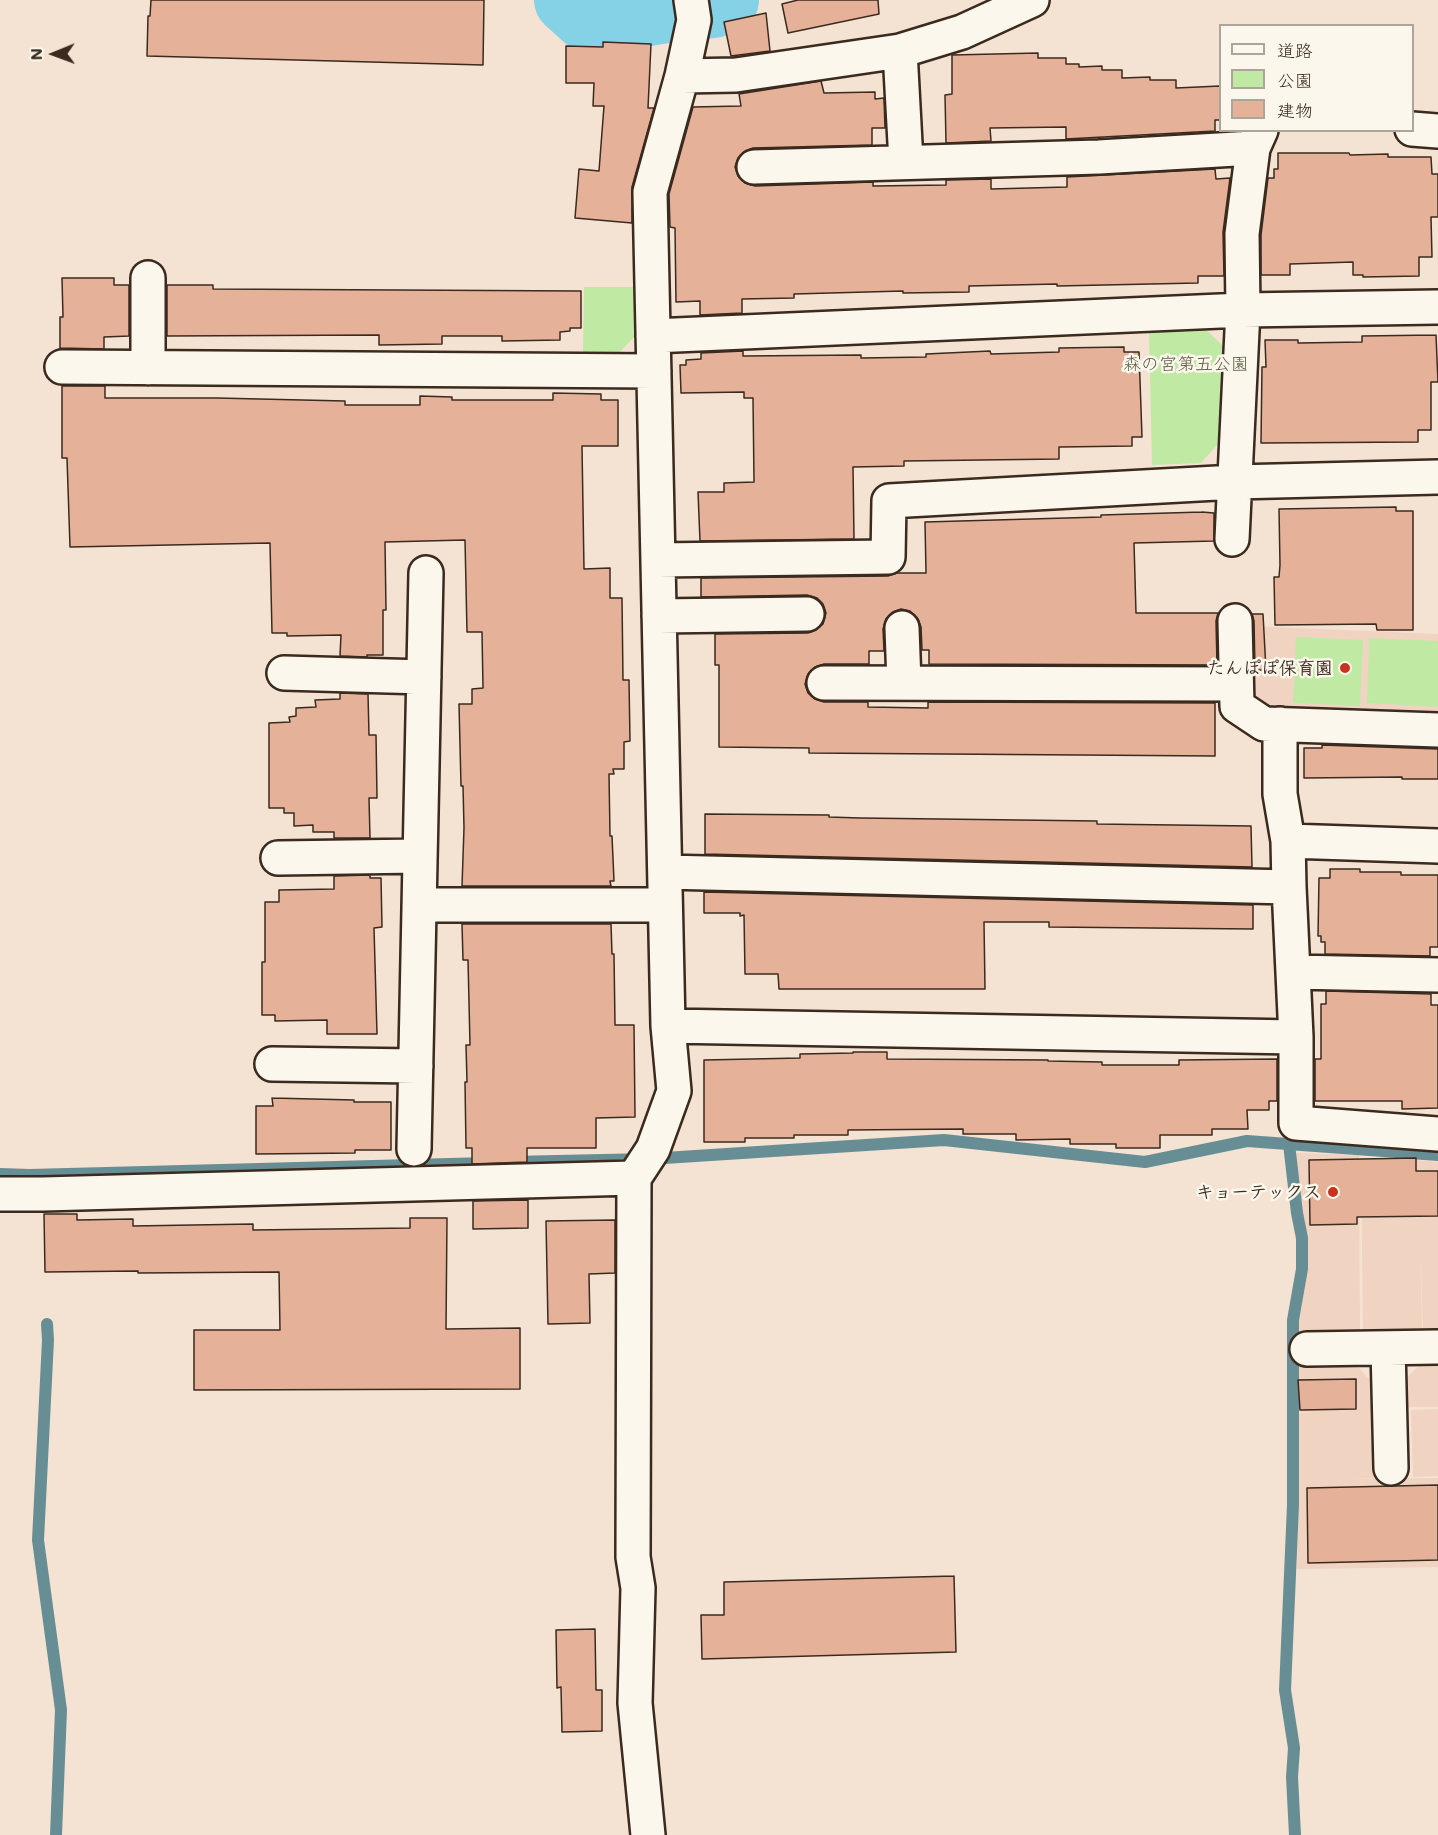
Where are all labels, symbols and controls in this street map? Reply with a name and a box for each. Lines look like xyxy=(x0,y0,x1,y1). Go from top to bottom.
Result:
north arrow xyxy=(24,24,84,84)
legend xyxy=(1219,24,1414,132)
text: 道路 xyxy=(1277,38,1313,62)
text: N xyxy=(25,48,46,61)
text: 公園 xyxy=(1277,68,1313,92)
text: 建物 xyxy=(1277,98,1313,122)
park label: 森の宮第五公園 xyxy=(1123,353,1249,375)
place label: たんぽぽ保育園 xyxy=(1207,657,1333,679)
marker: たんぽぽ保育園 xyxy=(1338,661,1352,675)
place label: キョーテックス xyxy=(1196,1181,1321,1203)
marker: キョーテックス xyxy=(1326,1185,1340,1199)

